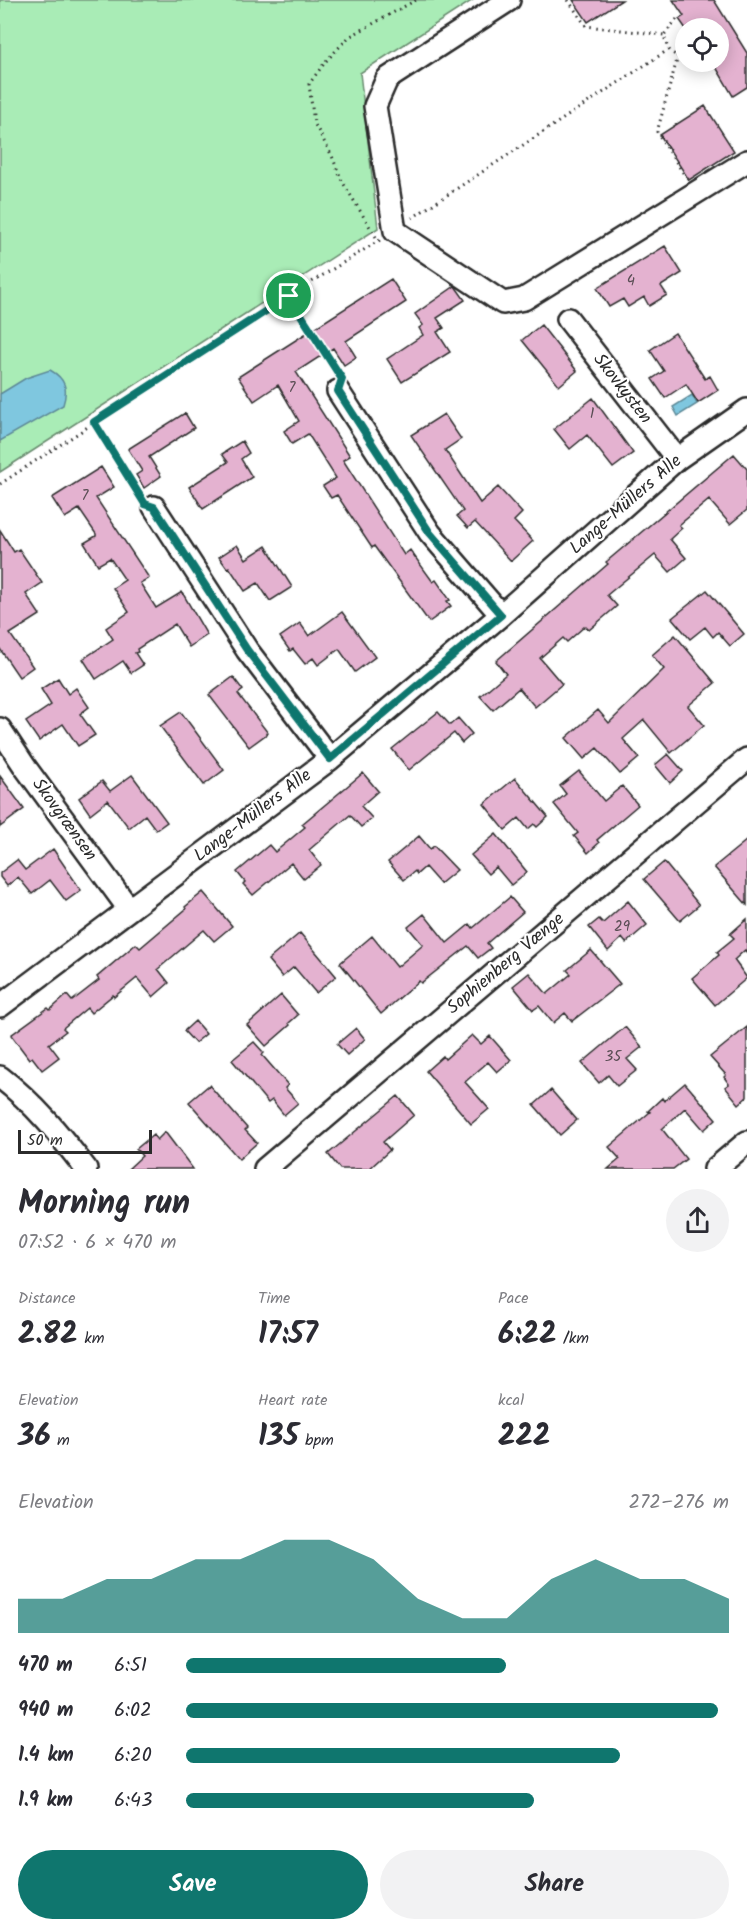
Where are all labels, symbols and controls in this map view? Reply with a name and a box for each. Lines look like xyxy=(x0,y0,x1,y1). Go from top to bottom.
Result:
map controls xyxy=(675,18,729,72)
button: locate xyxy=(675,18,729,72)
house number: 4 xyxy=(627,269,635,293)
pin xyxy=(263,270,314,321)
icon: arrive xyxy=(272,279,305,312)
street label: Skovkysten xyxy=(585,347,659,431)
house number: 7 xyxy=(289,376,297,400)
house number: 1 xyxy=(590,402,595,426)
street label: Lange-Müllers Alle xyxy=(563,448,689,562)
house number: 7 xyxy=(82,484,90,508)
street label: Lange-Müllers Alle xyxy=(188,762,318,870)
street label: Skovgrænsen xyxy=(24,772,104,868)
street label: Sophienberg Vænge xyxy=(441,906,571,1022)
house number: 29 xyxy=(614,915,631,939)
house number: 35 xyxy=(605,1045,622,1069)
scale bar xyxy=(18,1127,152,1154)
text: 50 m xyxy=(27,1128,63,1153)
text: Morning run xyxy=(18,1178,190,1231)
button: share xyxy=(666,1189,729,1252)
text: 07:52 · 6 × 470 m xyxy=(18,1227,176,1259)
text: Distance xyxy=(18,1286,76,1311)
text: Time xyxy=(258,1286,290,1311)
text: Pace xyxy=(498,1286,529,1311)
text: 2.82 xyxy=(18,1311,78,1359)
text: 17:57 xyxy=(258,1311,318,1359)
text: 6:22 xyxy=(498,1311,557,1359)
text: km xyxy=(78,1326,104,1351)
text: /km xyxy=(557,1326,589,1351)
text: Elevation xyxy=(18,1388,79,1413)
text: Heart rate xyxy=(258,1388,328,1413)
text: kcal xyxy=(498,1388,524,1413)
text: 36 xyxy=(18,1413,51,1461)
text: 135 xyxy=(258,1413,299,1461)
text: 222 xyxy=(498,1413,550,1461)
text: m xyxy=(51,1428,70,1453)
text: bpm xyxy=(299,1428,334,1453)
text: Elevation xyxy=(18,1487,94,1519)
text: 272–276 m xyxy=(628,1487,729,1519)
text: 470 m xyxy=(18,1650,73,1682)
text: 6:51 xyxy=(114,1650,147,1682)
text: 940 m xyxy=(18,1695,73,1727)
text: 6:02 xyxy=(114,1695,152,1727)
text: 1.4 km xyxy=(18,1740,74,1772)
text: 6:20 xyxy=(114,1740,152,1772)
text: 1.9 km xyxy=(18,1785,73,1817)
text: 6:43 xyxy=(114,1785,152,1817)
button: Save xyxy=(18,1850,368,1919)
button: Share xyxy=(380,1850,729,1919)

